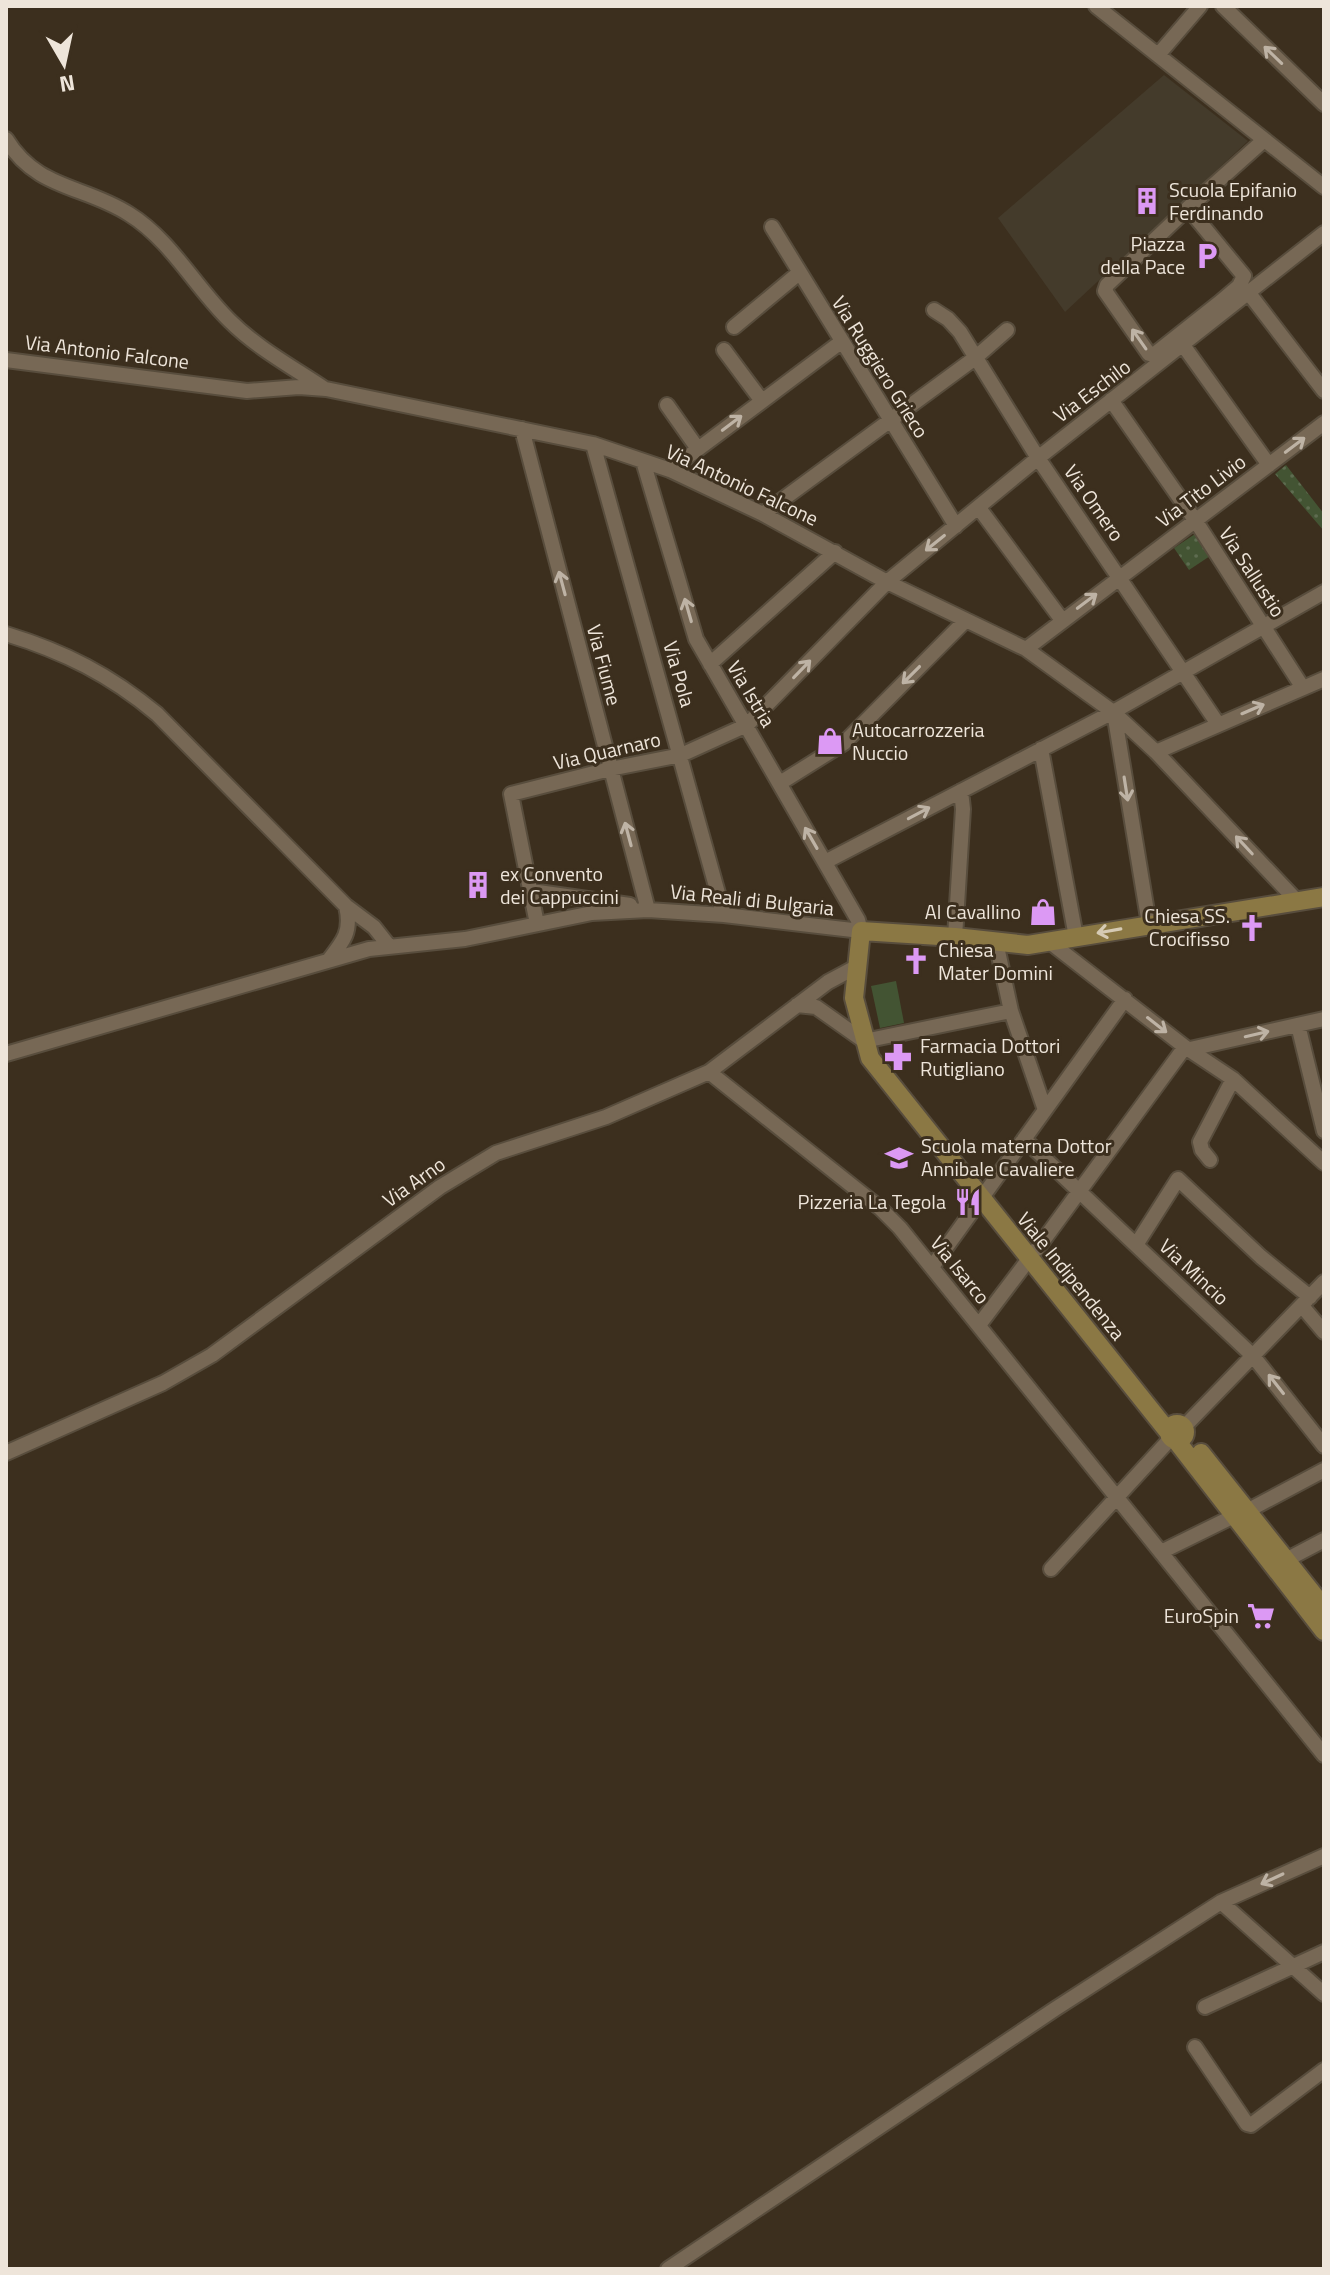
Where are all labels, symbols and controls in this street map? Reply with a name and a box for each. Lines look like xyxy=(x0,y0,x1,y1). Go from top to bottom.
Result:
north arrow xyxy=(24,24,104,104)
one-way arrow xyxy=(1264,46,1283,65)
text: N xyxy=(57,66,77,102)
place label: Scuola Epifanio Ferdinando xyxy=(1169,174,1297,228)
building icon: Scuola Epifanio Ferdinando xyxy=(1132,186,1162,216)
place label: Piazza della Pace xyxy=(1100,228,1185,282)
parking icon: Piazza della Pace xyxy=(1192,241,1222,271)
street label: Via Ruggiero Grieco xyxy=(824,289,937,444)
street label: Via Antonio Falcone xyxy=(23,326,191,377)
one-way arrow xyxy=(1131,329,1147,351)
street label: Via Eschilo xyxy=(1047,351,1137,430)
one-way arrow xyxy=(721,415,742,432)
street label: Via Antonio Falcone xyxy=(661,436,824,534)
one-way arrow xyxy=(1284,436,1305,453)
street label: Via Tito Livio xyxy=(1149,446,1252,535)
street label: Via Omero xyxy=(1057,458,1132,548)
street label: Via Sallustio xyxy=(1212,520,1293,623)
one-way arrow xyxy=(925,534,946,552)
one-way arrow xyxy=(553,570,568,596)
one-way arrow xyxy=(1076,592,1097,609)
one-way arrow xyxy=(679,598,694,624)
street label: Via Fiume xyxy=(579,621,630,709)
street label: Via Pola xyxy=(655,637,704,711)
street label: Via Istria xyxy=(719,654,784,733)
one-way arrow xyxy=(792,660,811,679)
one-way arrow xyxy=(901,666,921,685)
one-way arrow xyxy=(1240,701,1265,716)
place label: Autocarrozzeria Nuccio xyxy=(852,714,985,768)
street label: Via Quarnaro xyxy=(550,723,664,778)
shop icon: Autocarrozzeria Nuccio xyxy=(815,726,845,756)
one-way arrow xyxy=(1120,775,1135,801)
one-way arrow xyxy=(906,804,930,820)
one-way arrow xyxy=(619,822,634,848)
one-way arrow xyxy=(803,827,819,850)
one-way arrow xyxy=(1234,835,1253,855)
place label: ex Convento dei Cappuccini xyxy=(500,858,619,912)
building icon: ex Convento dei Cappuccini xyxy=(463,870,493,900)
street label: Via Reali di Bulgaria xyxy=(669,875,836,924)
place label: Al Cavallino xyxy=(925,896,1021,927)
shop icon: Al Cavallino xyxy=(1028,897,1058,927)
place label: Chiesa SS. Crocifisso xyxy=(1144,900,1230,954)
church icon: Chiesa SS. Crocifisso xyxy=(1237,913,1267,943)
one-way arrow xyxy=(1097,925,1122,940)
place label: Chiesa Mater Domini xyxy=(938,934,1053,988)
church icon: Chiesa Mater Domini xyxy=(901,946,931,976)
one-way arrow xyxy=(1146,1016,1167,1033)
one-way arrow xyxy=(1244,1026,1269,1041)
place label: Farmacia Dottori Rutigliano xyxy=(920,1030,1060,1084)
pharmacy icon: Farmacia Dottori Rutigliano xyxy=(883,1042,913,1072)
place label: Scuola materna Dottor Annibale Cavaliere xyxy=(921,1130,1112,1184)
school or university icon: Scuola materna Dottor Annibale Cavaliere xyxy=(884,1143,914,1173)
street label: Via Arno xyxy=(376,1149,452,1215)
place label: Pizzeria La Tegola xyxy=(798,1186,946,1217)
restaurant icon: Pizzeria La Tegola xyxy=(953,1187,983,1217)
street label: Viale Indipendenza xyxy=(1010,1205,1133,1347)
street label: Via Isarco xyxy=(923,1229,998,1311)
street label: Via Mincio xyxy=(1152,1231,1236,1312)
one-way arrow xyxy=(1267,1374,1284,1395)
place label: EuroSpin xyxy=(1164,1600,1239,1631)
supermarket icon: EuroSpin xyxy=(1246,1601,1276,1631)
one-way arrow xyxy=(1261,1872,1285,1887)

